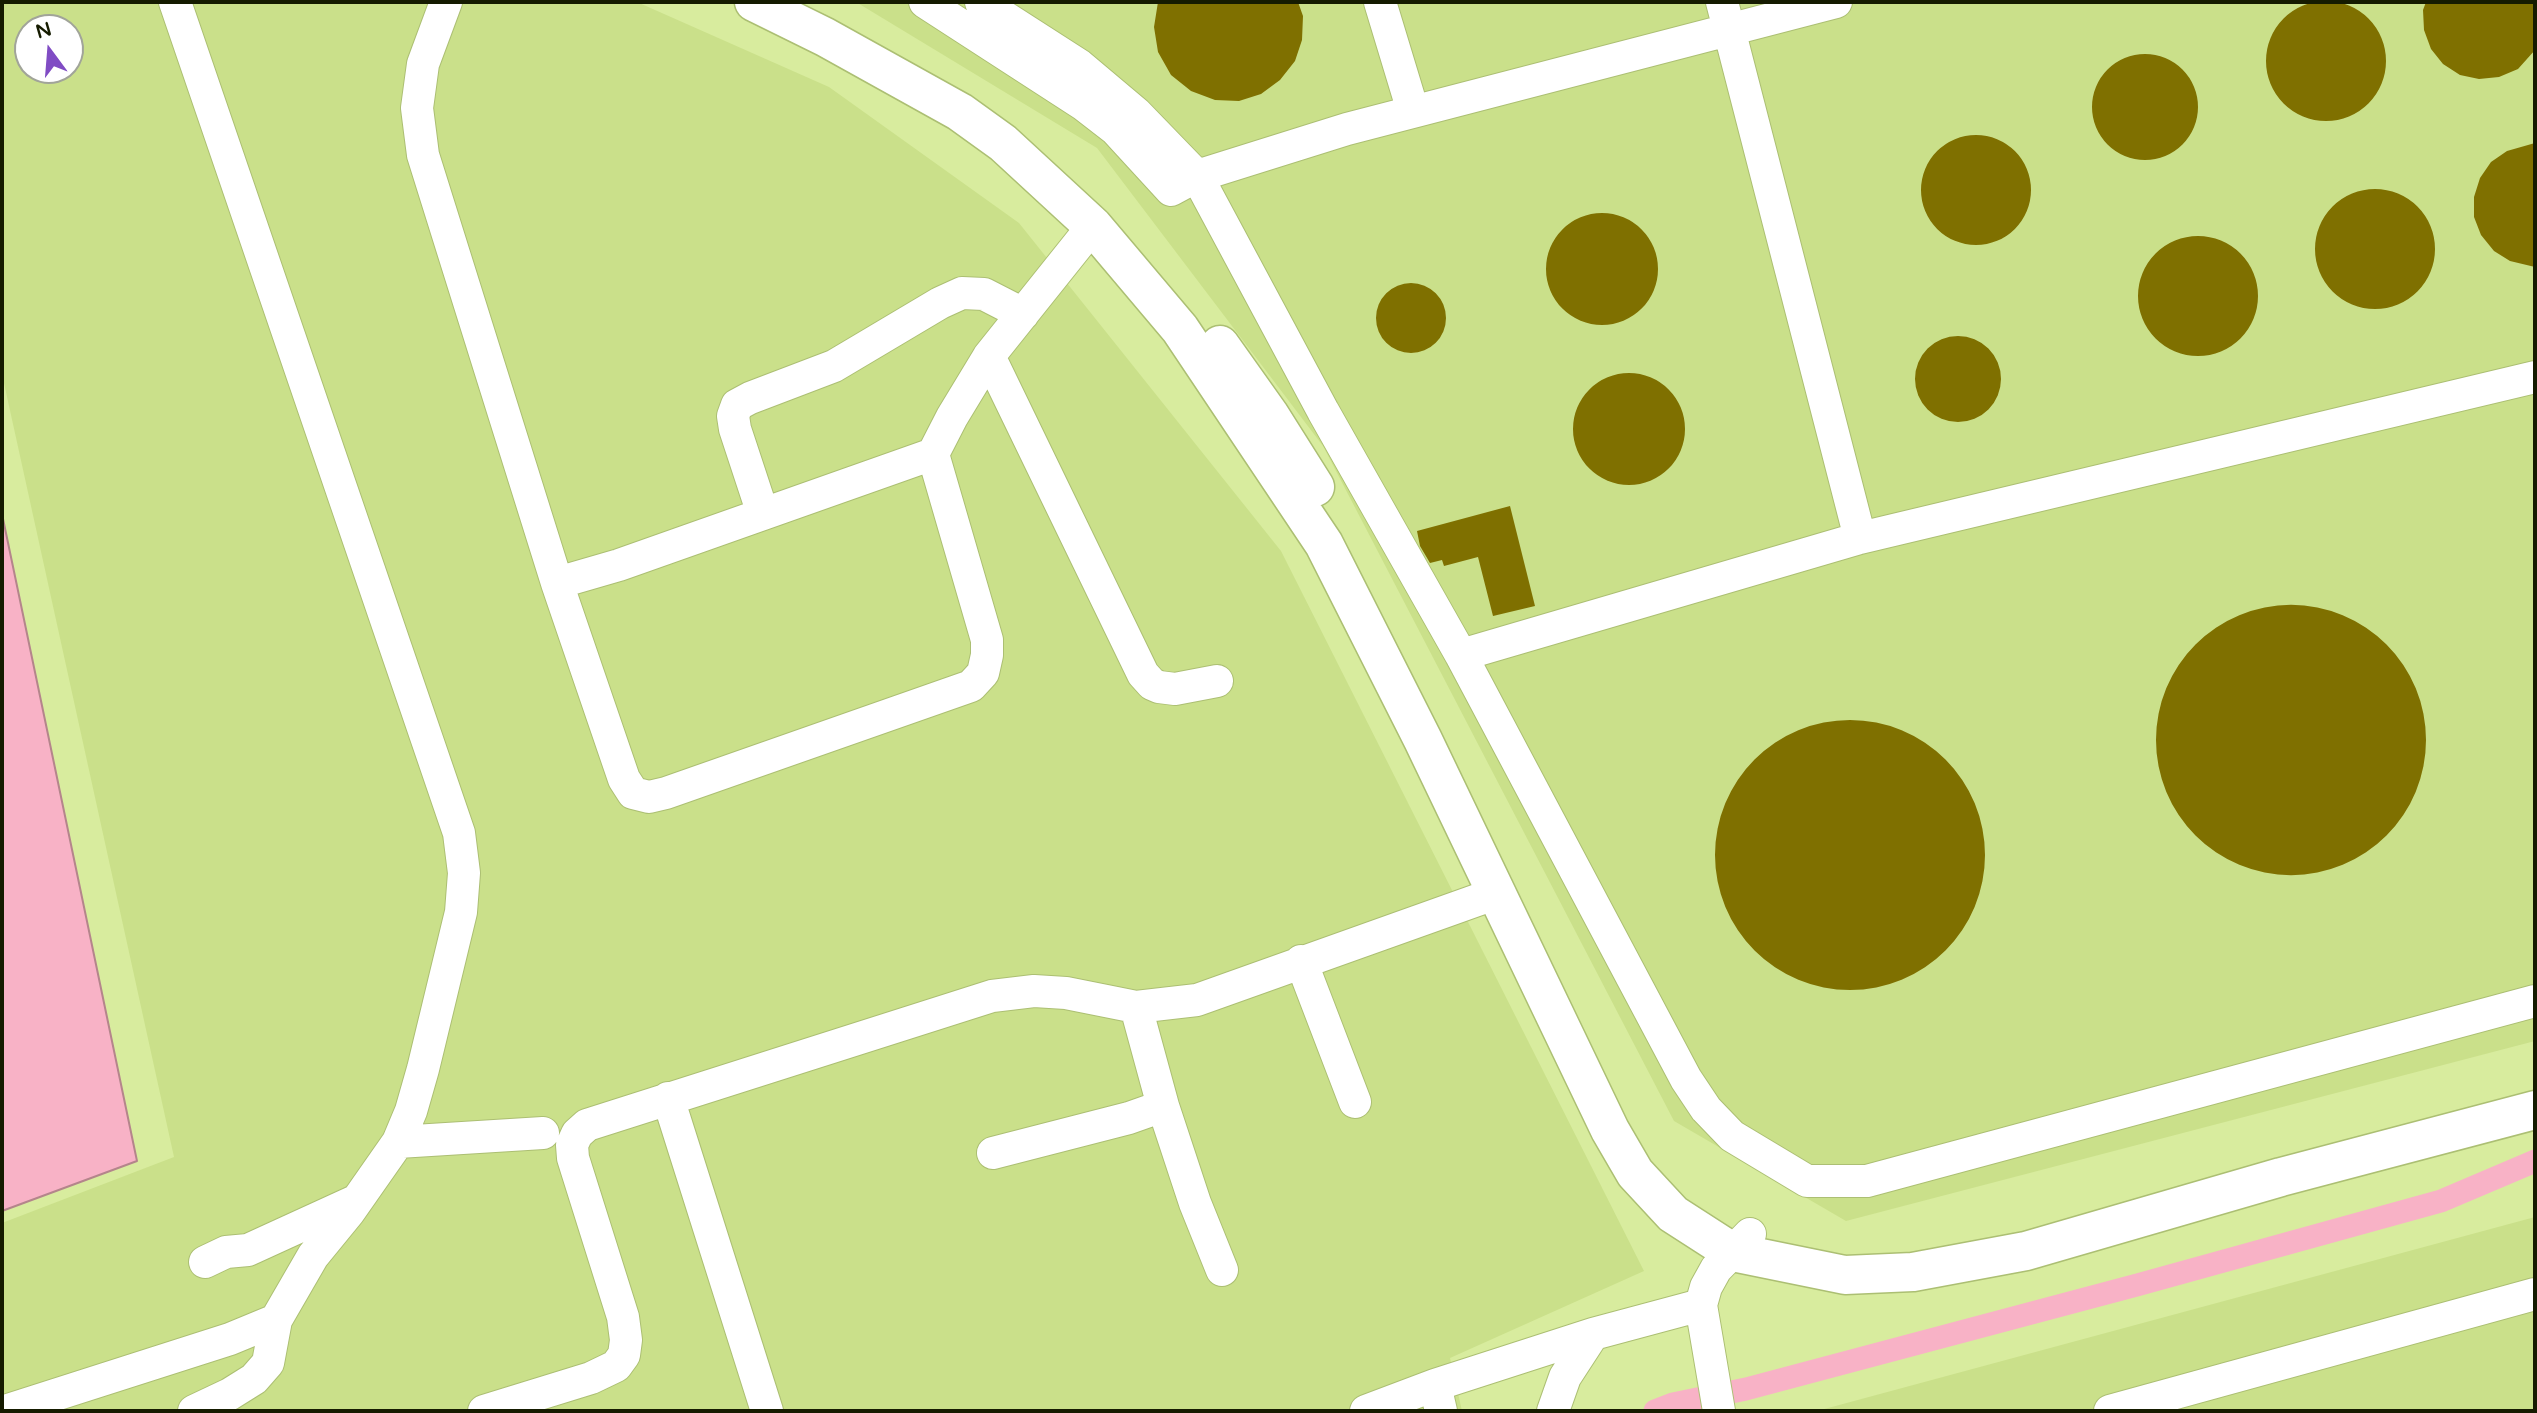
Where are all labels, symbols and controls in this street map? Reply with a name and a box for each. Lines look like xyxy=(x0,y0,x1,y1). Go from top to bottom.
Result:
north arrow xyxy=(14,14,84,84)
text: N xyxy=(33,18,54,43)

